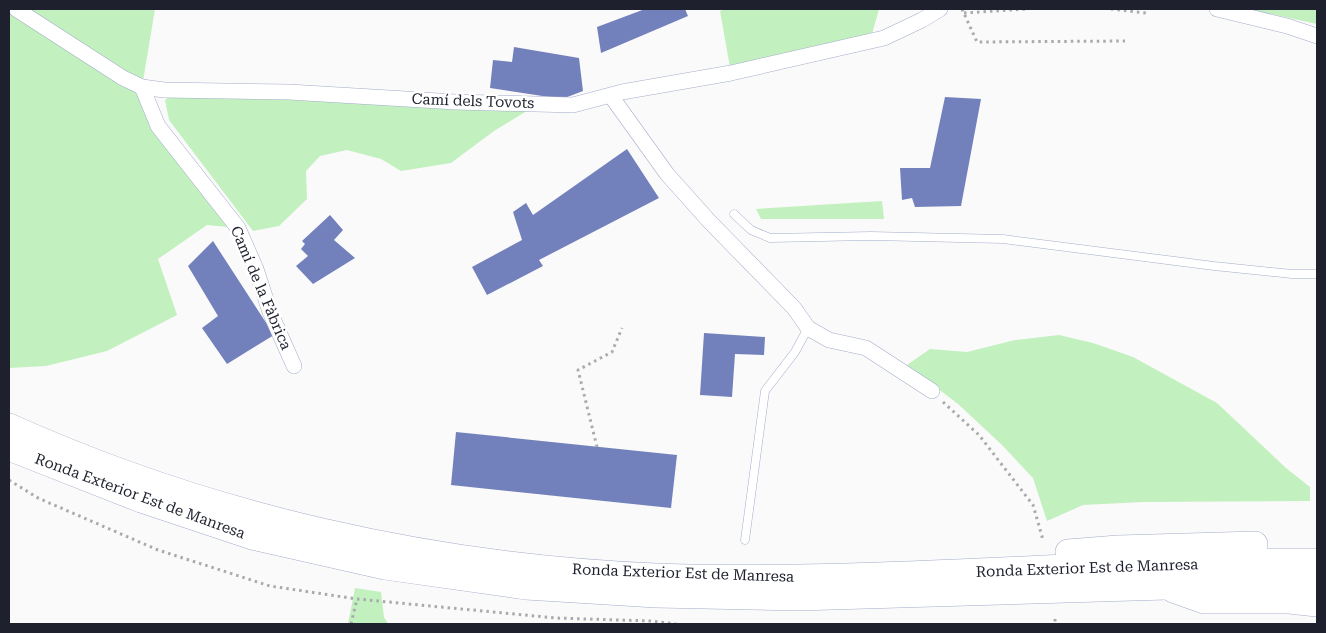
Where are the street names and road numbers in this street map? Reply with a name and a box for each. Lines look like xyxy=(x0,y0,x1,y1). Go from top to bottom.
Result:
street label: Camí dels Tovots xyxy=(411,90,535,112)
street label: Camí de la Fàbrica xyxy=(227,223,295,353)
street label: Ronda Exterior Est de Manresa xyxy=(32,450,248,542)
street label: Ronda Exterior Est de Manresa xyxy=(976,555,1198,581)
street label: Ronda Exterior Est de Manresa xyxy=(572,560,794,586)

